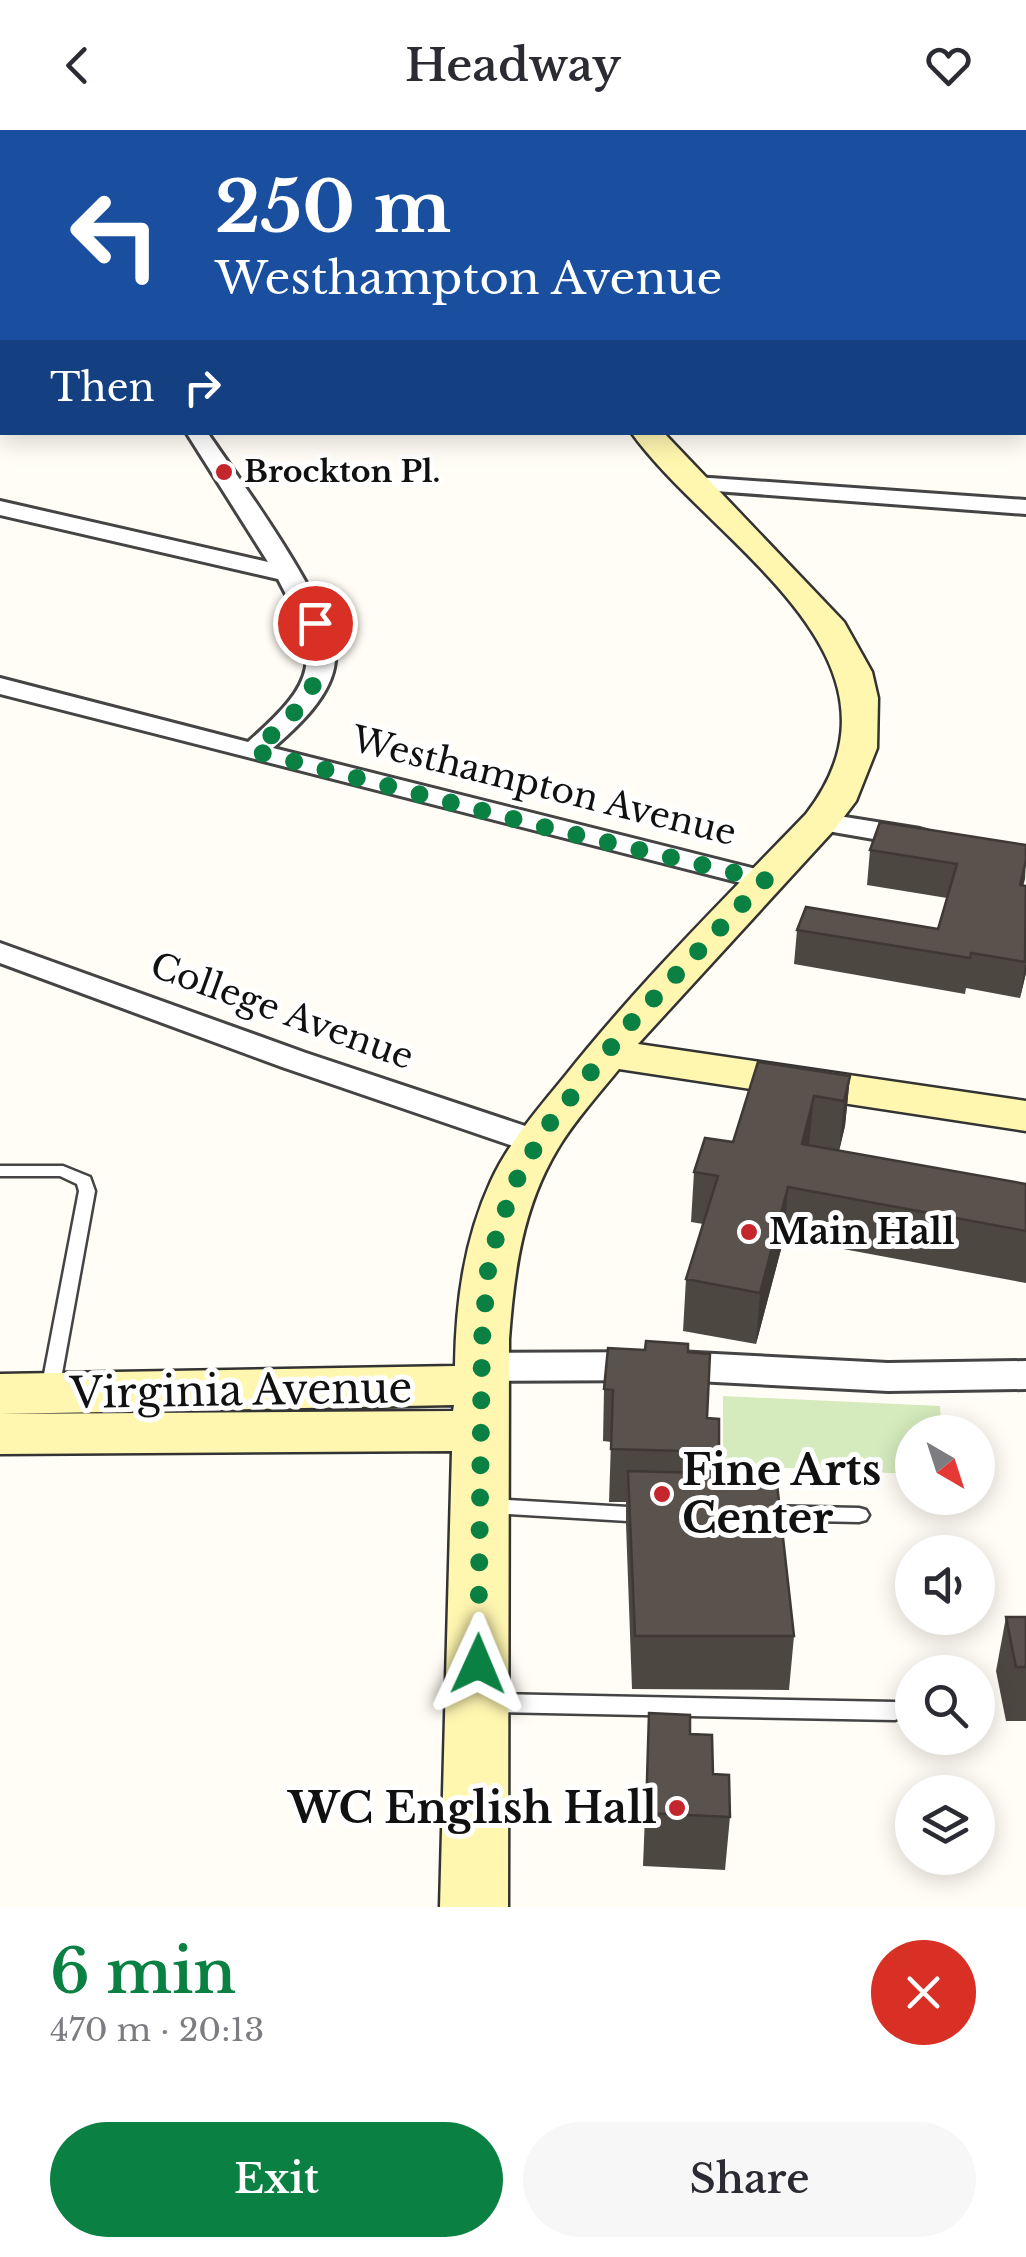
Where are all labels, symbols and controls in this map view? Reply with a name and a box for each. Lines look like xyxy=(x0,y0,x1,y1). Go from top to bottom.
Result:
text: Headway xyxy=(405,37,621,93)
icon: back xyxy=(50,38,105,93)
icon: heart xyxy=(921,38,976,93)
text: 250 m xyxy=(215,164,451,251)
icon: left xyxy=(50,170,180,300)
text: Westhampton Avenue xyxy=(215,250,722,306)
icon: right xyxy=(175,360,230,415)
text: Then xyxy=(50,364,155,411)
place label: Brockton Pl. xyxy=(244,453,440,490)
marker: Brockton Pl. xyxy=(213,461,235,483)
pin xyxy=(273,581,358,666)
icon: arrive xyxy=(288,596,343,651)
street label: Westhampton Avenue xyxy=(347,717,741,854)
street label: College Avenue xyxy=(145,943,419,1078)
place label: Main Hall xyxy=(769,1210,955,1253)
marker: Main Hall xyxy=(738,1221,760,1243)
street label: Virginia Avenue xyxy=(68,1361,413,1419)
north arrow xyxy=(895,1415,995,1515)
map controls xyxy=(895,1415,995,1875)
place label: Fine Arts Center xyxy=(682,1444,881,1544)
marker: Fine Arts Center xyxy=(651,1483,673,1505)
button: sound xyxy=(895,1535,995,1635)
position arrow xyxy=(426,1612,530,1716)
button: search xyxy=(895,1655,995,1755)
button: layers xyxy=(895,1775,995,1875)
place label: WC English Hall xyxy=(286,1782,657,1834)
marker: WC English Hall xyxy=(666,1797,688,1819)
text: 6 min xyxy=(50,1935,236,2009)
button: close xyxy=(871,1940,976,2045)
text: 470 m · 20:13 xyxy=(50,2010,264,2050)
button: Exit xyxy=(50,2122,503,2237)
button: Share xyxy=(523,2122,976,2237)

